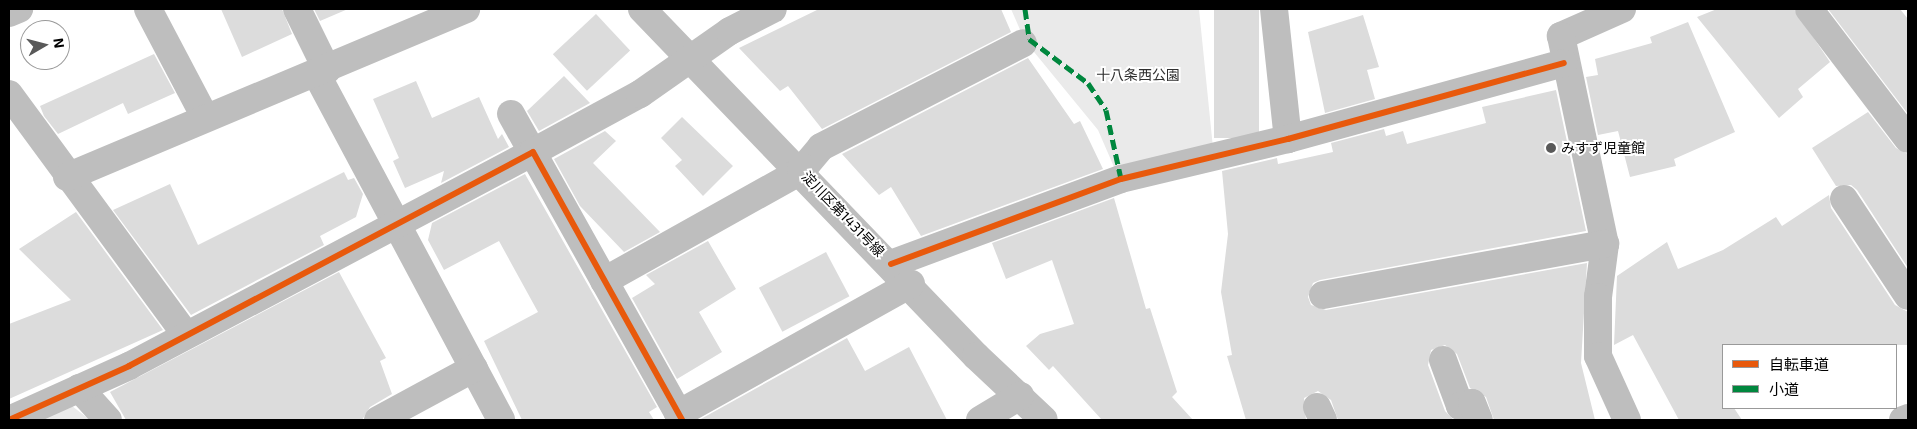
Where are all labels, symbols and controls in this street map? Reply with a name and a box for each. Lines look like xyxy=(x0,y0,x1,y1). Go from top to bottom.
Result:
north arrow xyxy=(20,20,70,70)
text: N xyxy=(50,37,68,49)
park label: 十八条西公園 xyxy=(1096,67,1180,83)
place label: みすず児童館 xyxy=(1561,140,1645,156)
marker: みすず児童館 xyxy=(1545,142,1557,154)
street label: 淀川区第1431号線 xyxy=(798,168,888,260)
legend xyxy=(1722,344,1897,409)
text: 自転車道 xyxy=(1769,355,1829,373)
text: 小道 xyxy=(1769,380,1799,398)

